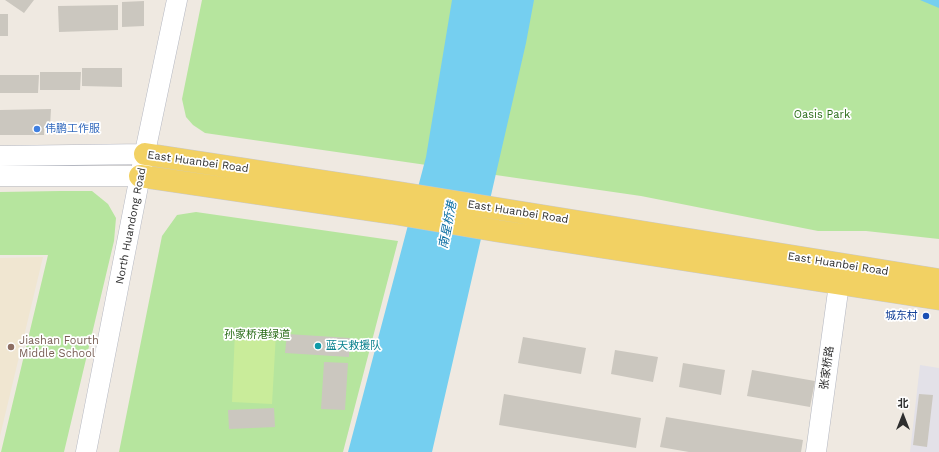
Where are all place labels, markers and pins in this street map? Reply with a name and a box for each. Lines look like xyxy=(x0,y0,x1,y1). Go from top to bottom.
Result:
place label: 伟鹏工作服 xyxy=(45,122,100,136)
marker: 伟鹏工作服 xyxy=(32,124,42,134)
place label: 城东村 xyxy=(885,309,918,323)
marker: 城东村 xyxy=(921,311,931,321)
place label: Jiashan Fourth Middle School xyxy=(19,334,99,360)
place label: 蓝天救援队 xyxy=(326,339,381,353)
marker: 蓝天救援队 xyxy=(313,341,323,351)
marker: Jiashan Fourth Middle School xyxy=(6,342,16,352)

